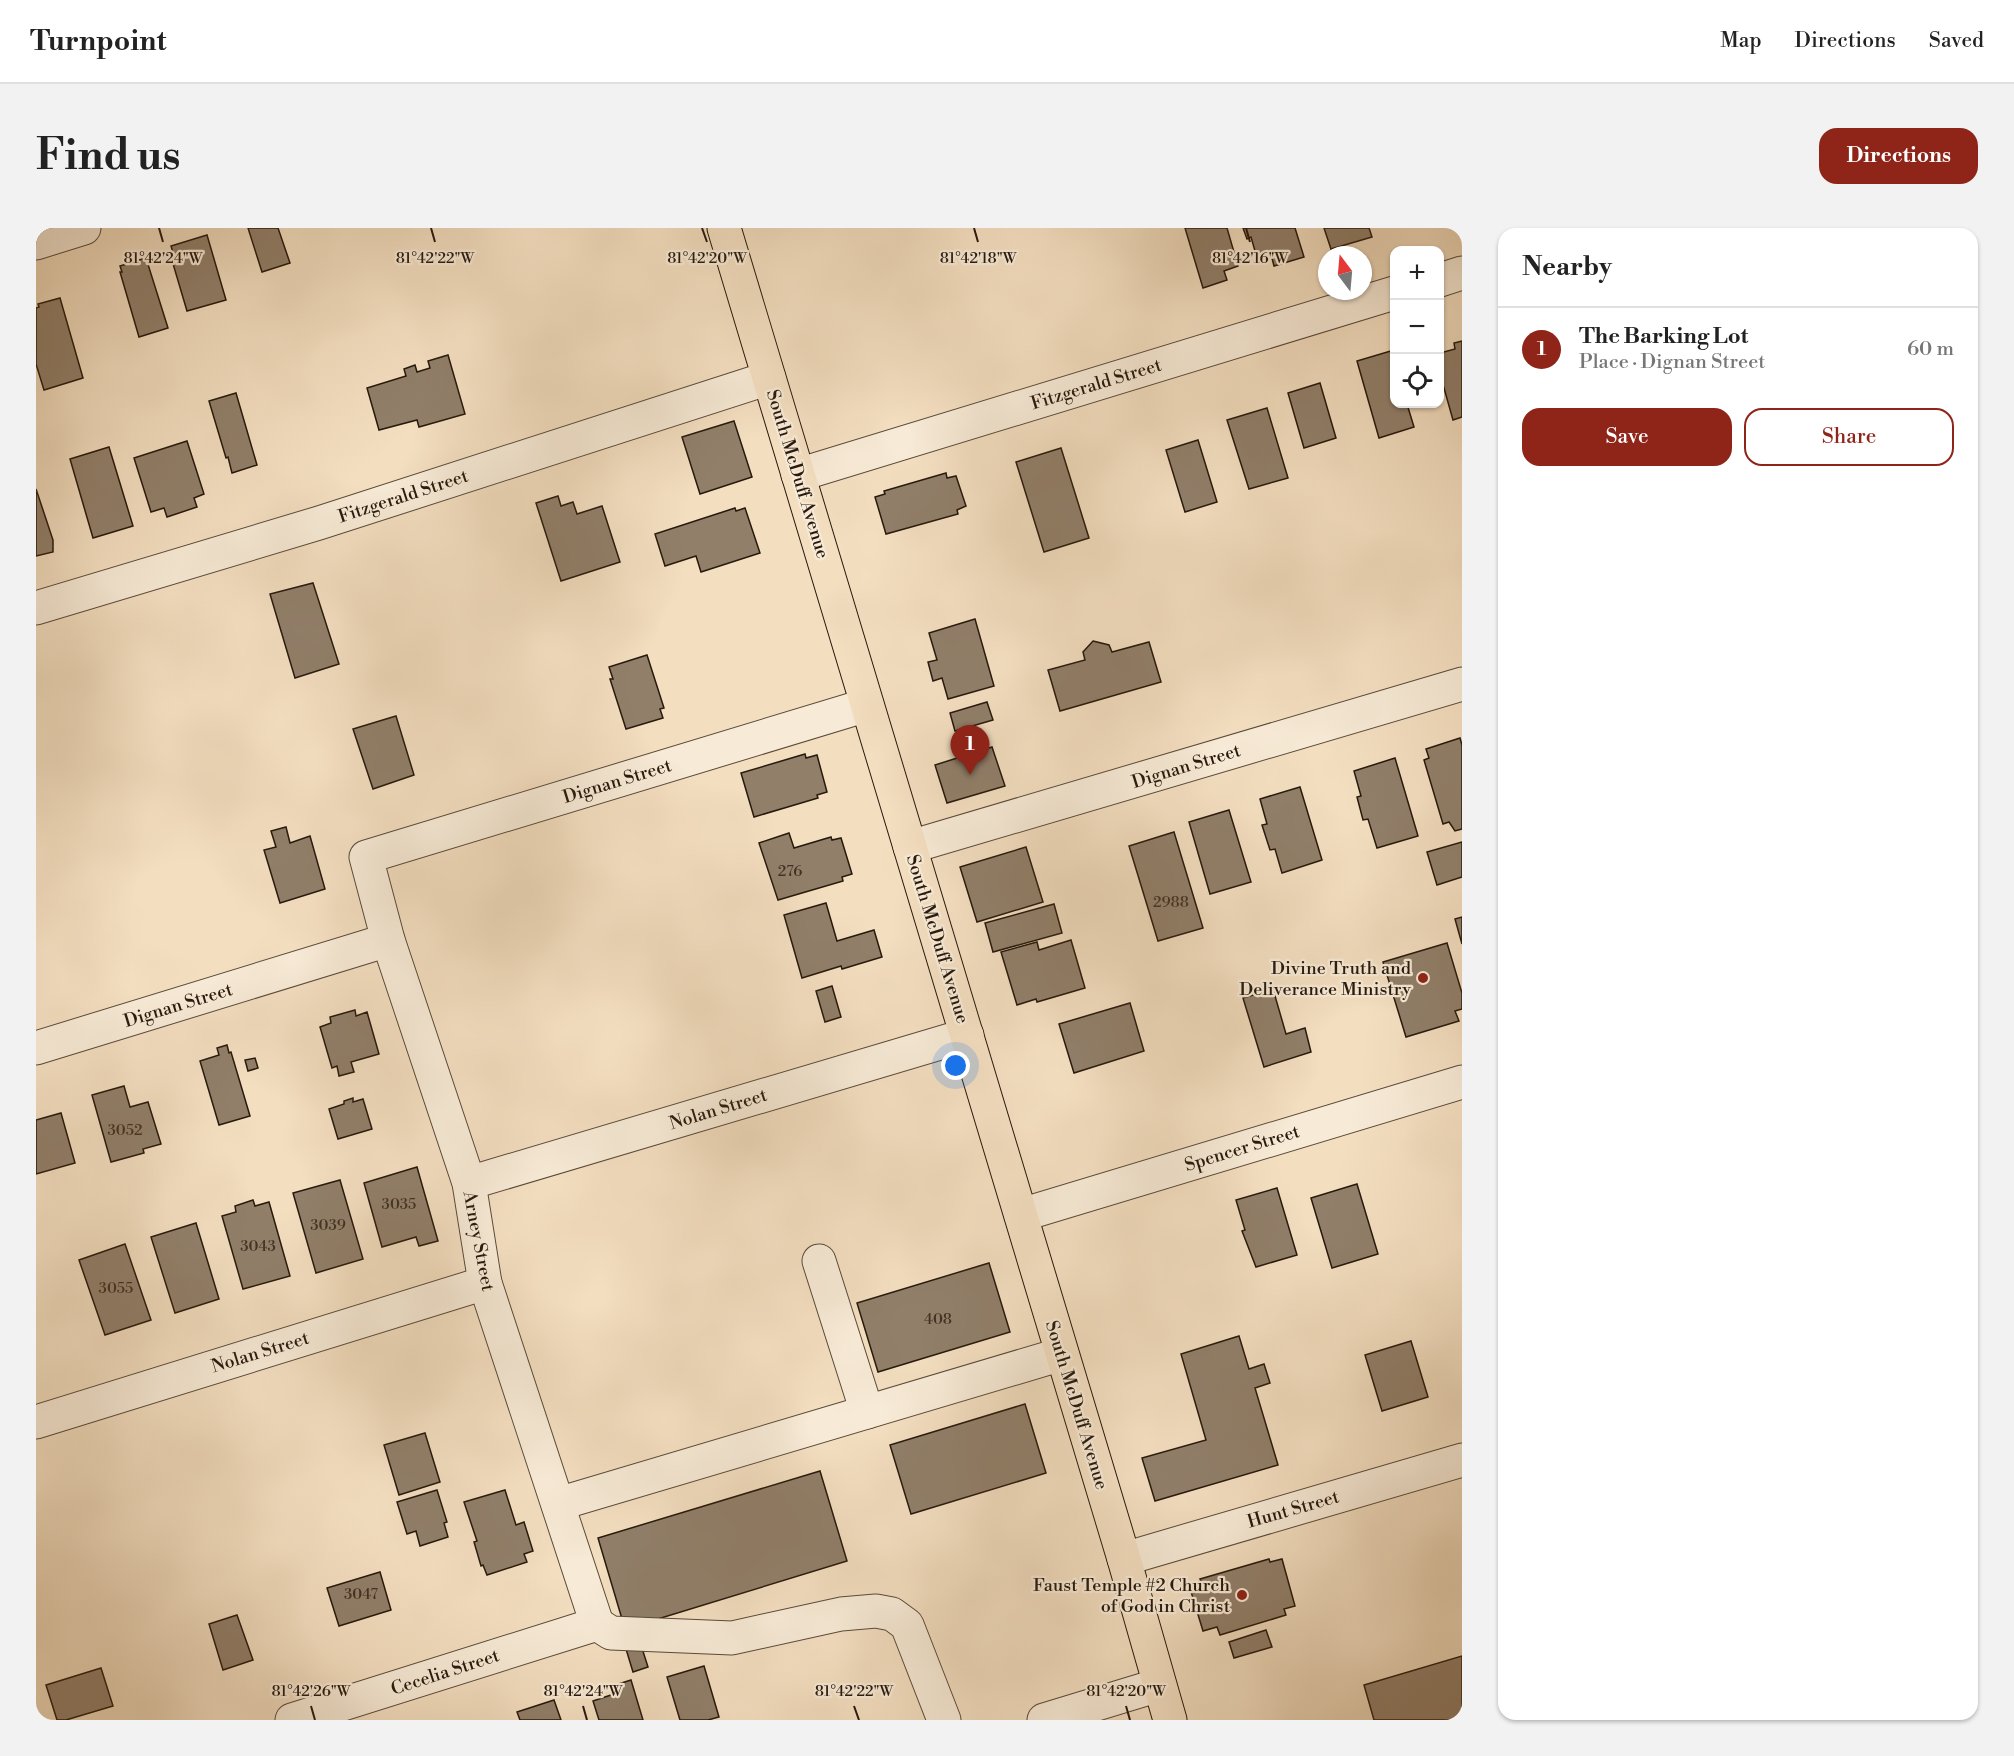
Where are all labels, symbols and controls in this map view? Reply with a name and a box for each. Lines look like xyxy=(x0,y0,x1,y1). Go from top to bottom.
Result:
text: Turnpoint xyxy=(30,24,166,59)
text: Map xyxy=(1720,28,1762,54)
text: Directions xyxy=(1795,28,1896,54)
text: Saved xyxy=(1929,28,1984,54)
button: Directions xyxy=(1819,128,1978,184)
text: Find us xyxy=(36,130,180,183)
north arrow xyxy=(1318,246,1372,300)
map controls xyxy=(1390,246,1444,408)
button: + xyxy=(1390,246,1444,300)
text: 81°42'24"W xyxy=(124,249,203,268)
text: 81°42'22"W xyxy=(396,249,475,268)
text: 81°42'20"W xyxy=(667,249,747,268)
text: 81°42'18"W xyxy=(940,249,1017,268)
text: 81°42'16"W xyxy=(1212,249,1288,268)
text: Nearby xyxy=(1522,251,1612,283)
button: − xyxy=(1390,300,1444,354)
text: The Barking Lot xyxy=(1579,323,1748,350)
text: 1 xyxy=(1537,337,1546,362)
text: 60 m xyxy=(1907,337,1954,362)
text: Place · Dignan Street xyxy=(1579,350,1765,375)
street label: Fitzgerald Street xyxy=(1028,353,1165,415)
button: locate xyxy=(1390,354,1444,408)
street label: South McDuff Avenue xyxy=(761,387,834,561)
button: Save xyxy=(1522,408,1732,466)
button: Share xyxy=(1744,408,1954,466)
street label: Fitzgerald Street xyxy=(335,464,472,528)
pin: 1 xyxy=(950,726,990,775)
street label: Dignan Street xyxy=(1129,739,1244,794)
street label: Dignan Street xyxy=(560,754,675,809)
street label: South McDuff Avenue xyxy=(901,852,974,1026)
house number: 276 xyxy=(778,862,802,881)
house number: 2988 xyxy=(1153,893,1189,912)
place label: Divine Truth and Deliverance Ministry xyxy=(1239,957,1412,1001)
marker: Divine Truth and Deliverance Ministry xyxy=(1416,971,1430,985)
street label: Dignan Street xyxy=(121,978,236,1033)
your location xyxy=(941,1051,970,1080)
street label: Nolan Street xyxy=(666,1084,770,1135)
street label: Spencer Street xyxy=(1182,1120,1303,1177)
house number: 3052 xyxy=(107,1121,143,1140)
street label: Arney Street xyxy=(457,1188,500,1294)
house number: 3035 xyxy=(382,1195,416,1214)
house number: 3039 xyxy=(310,1216,346,1235)
house number: 3043 xyxy=(240,1237,276,1256)
house number: 3055 xyxy=(99,1279,133,1298)
house number: 408 xyxy=(924,1310,952,1329)
street label: South McDuff Avenue xyxy=(1040,1318,1113,1492)
street label: Nolan Street xyxy=(208,1327,312,1378)
street label: Hunt Street xyxy=(1245,1485,1342,1534)
place label: Faust Temple #2 Church of God in Christ xyxy=(1033,1574,1231,1618)
house number: 3047 xyxy=(344,1585,378,1604)
marker: Faust Temple #2 Church of God in Christ xyxy=(1235,1588,1249,1602)
street label: Cecelia Street xyxy=(388,1644,503,1701)
text: 81°42'26"W xyxy=(272,1682,351,1701)
text: 81°42'24"W xyxy=(544,1682,623,1701)
text: 81°42'22"W xyxy=(815,1682,894,1701)
text: 81°42'20"W xyxy=(1086,1682,1166,1701)

